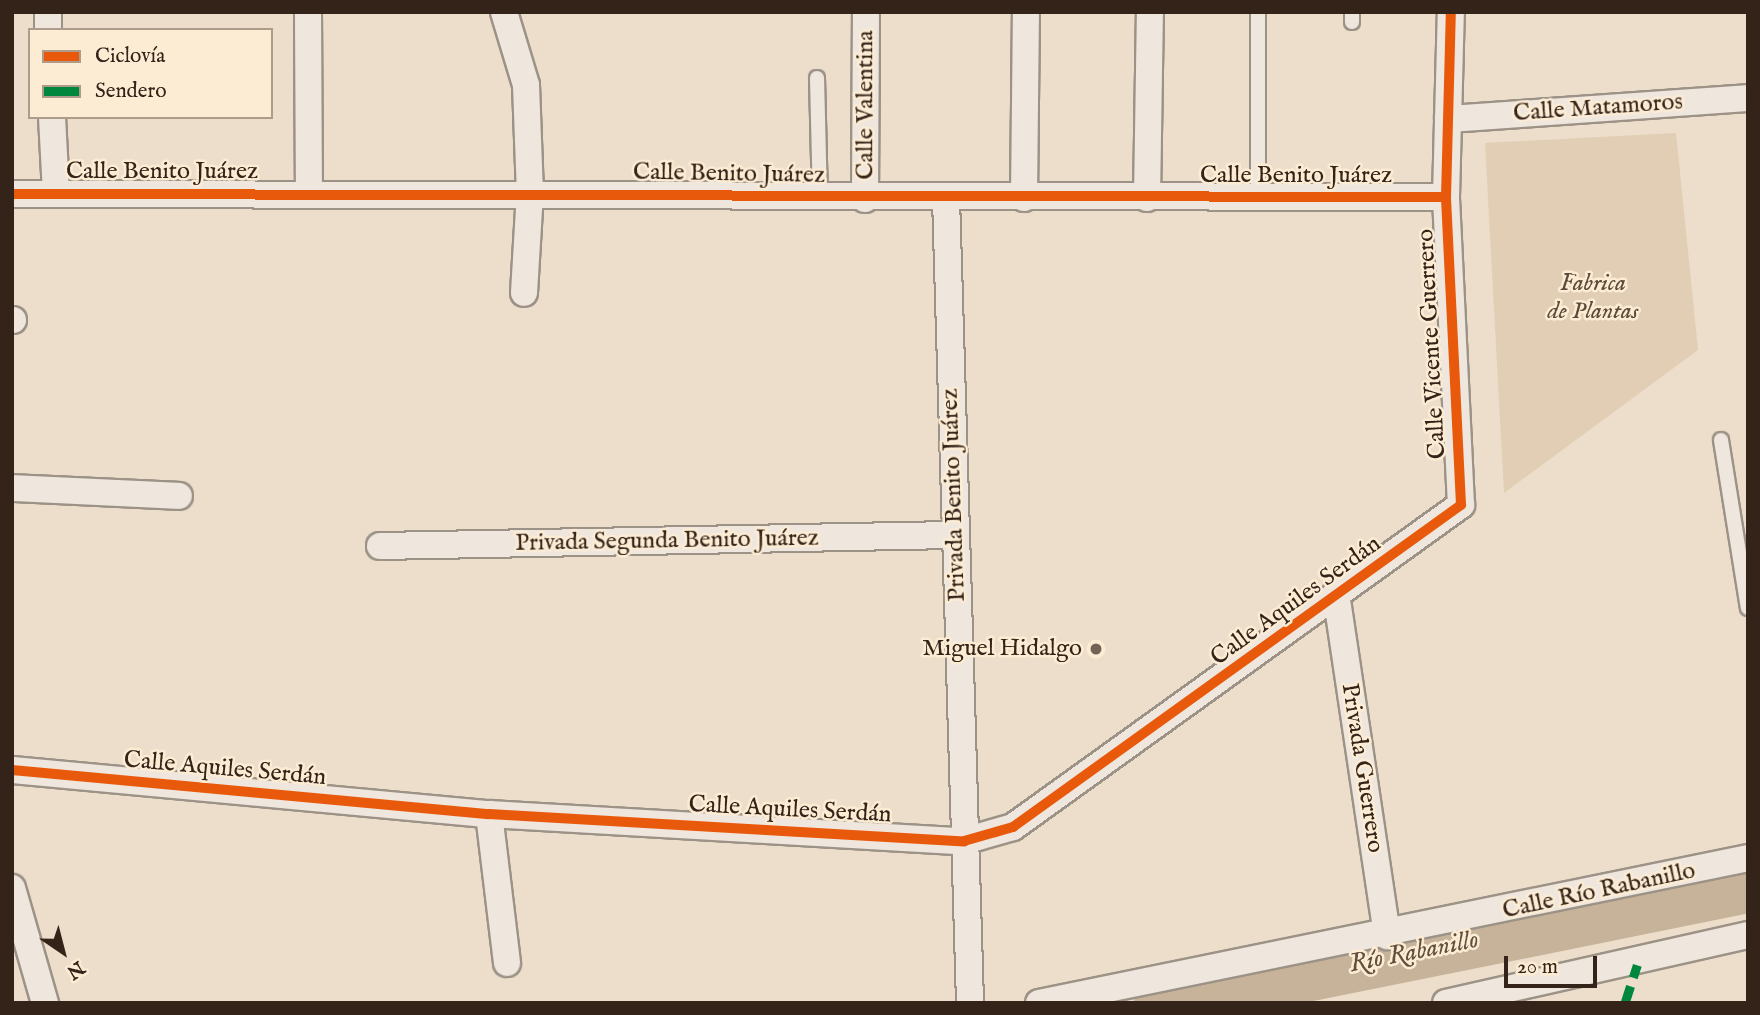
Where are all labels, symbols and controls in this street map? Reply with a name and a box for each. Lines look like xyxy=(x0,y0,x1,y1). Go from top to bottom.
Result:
legend xyxy=(28,28,273,119)
street label: Calle Valentina xyxy=(852,30,880,180)
text: Ciclovía xyxy=(95,43,165,70)
text: Sendero xyxy=(95,78,166,105)
street label: Calle Matamoros xyxy=(1512,88,1684,128)
street label: Calle Benito Juárez xyxy=(66,158,258,186)
street label: Calle Benito Juárez xyxy=(633,158,825,190)
street label: Calle Benito Juárez xyxy=(1200,162,1392,190)
street label: Calle Vicente Guerrero xyxy=(1412,228,1452,460)
park label: Fabrica de Plantas xyxy=(1548,270,1638,326)
street label: Privada Benito Juárez xyxy=(936,388,972,602)
street label: Privada Segunda Benito Juárez xyxy=(515,524,819,558)
street label: Calle Aquiles Serdán xyxy=(1205,530,1387,672)
place label: Miguel Hidalgo xyxy=(922,635,1082,663)
marker: Miguel Hidalgo xyxy=(1088,641,1104,657)
street label: Privada Guerrero xyxy=(1334,681,1390,855)
street label: Calle Aquiles Serdán xyxy=(123,746,327,792)
street label: Calle Aquiles Serdán xyxy=(688,790,892,830)
street label: Calle Río Rabanillo xyxy=(1500,857,1698,925)
north arrow xyxy=(28,917,98,987)
water label: Río Rabanillo xyxy=(1347,924,1481,980)
scale bar xyxy=(1508,942,1601,986)
text: 20 m xyxy=(1517,954,1558,981)
text: N xyxy=(61,955,89,984)

